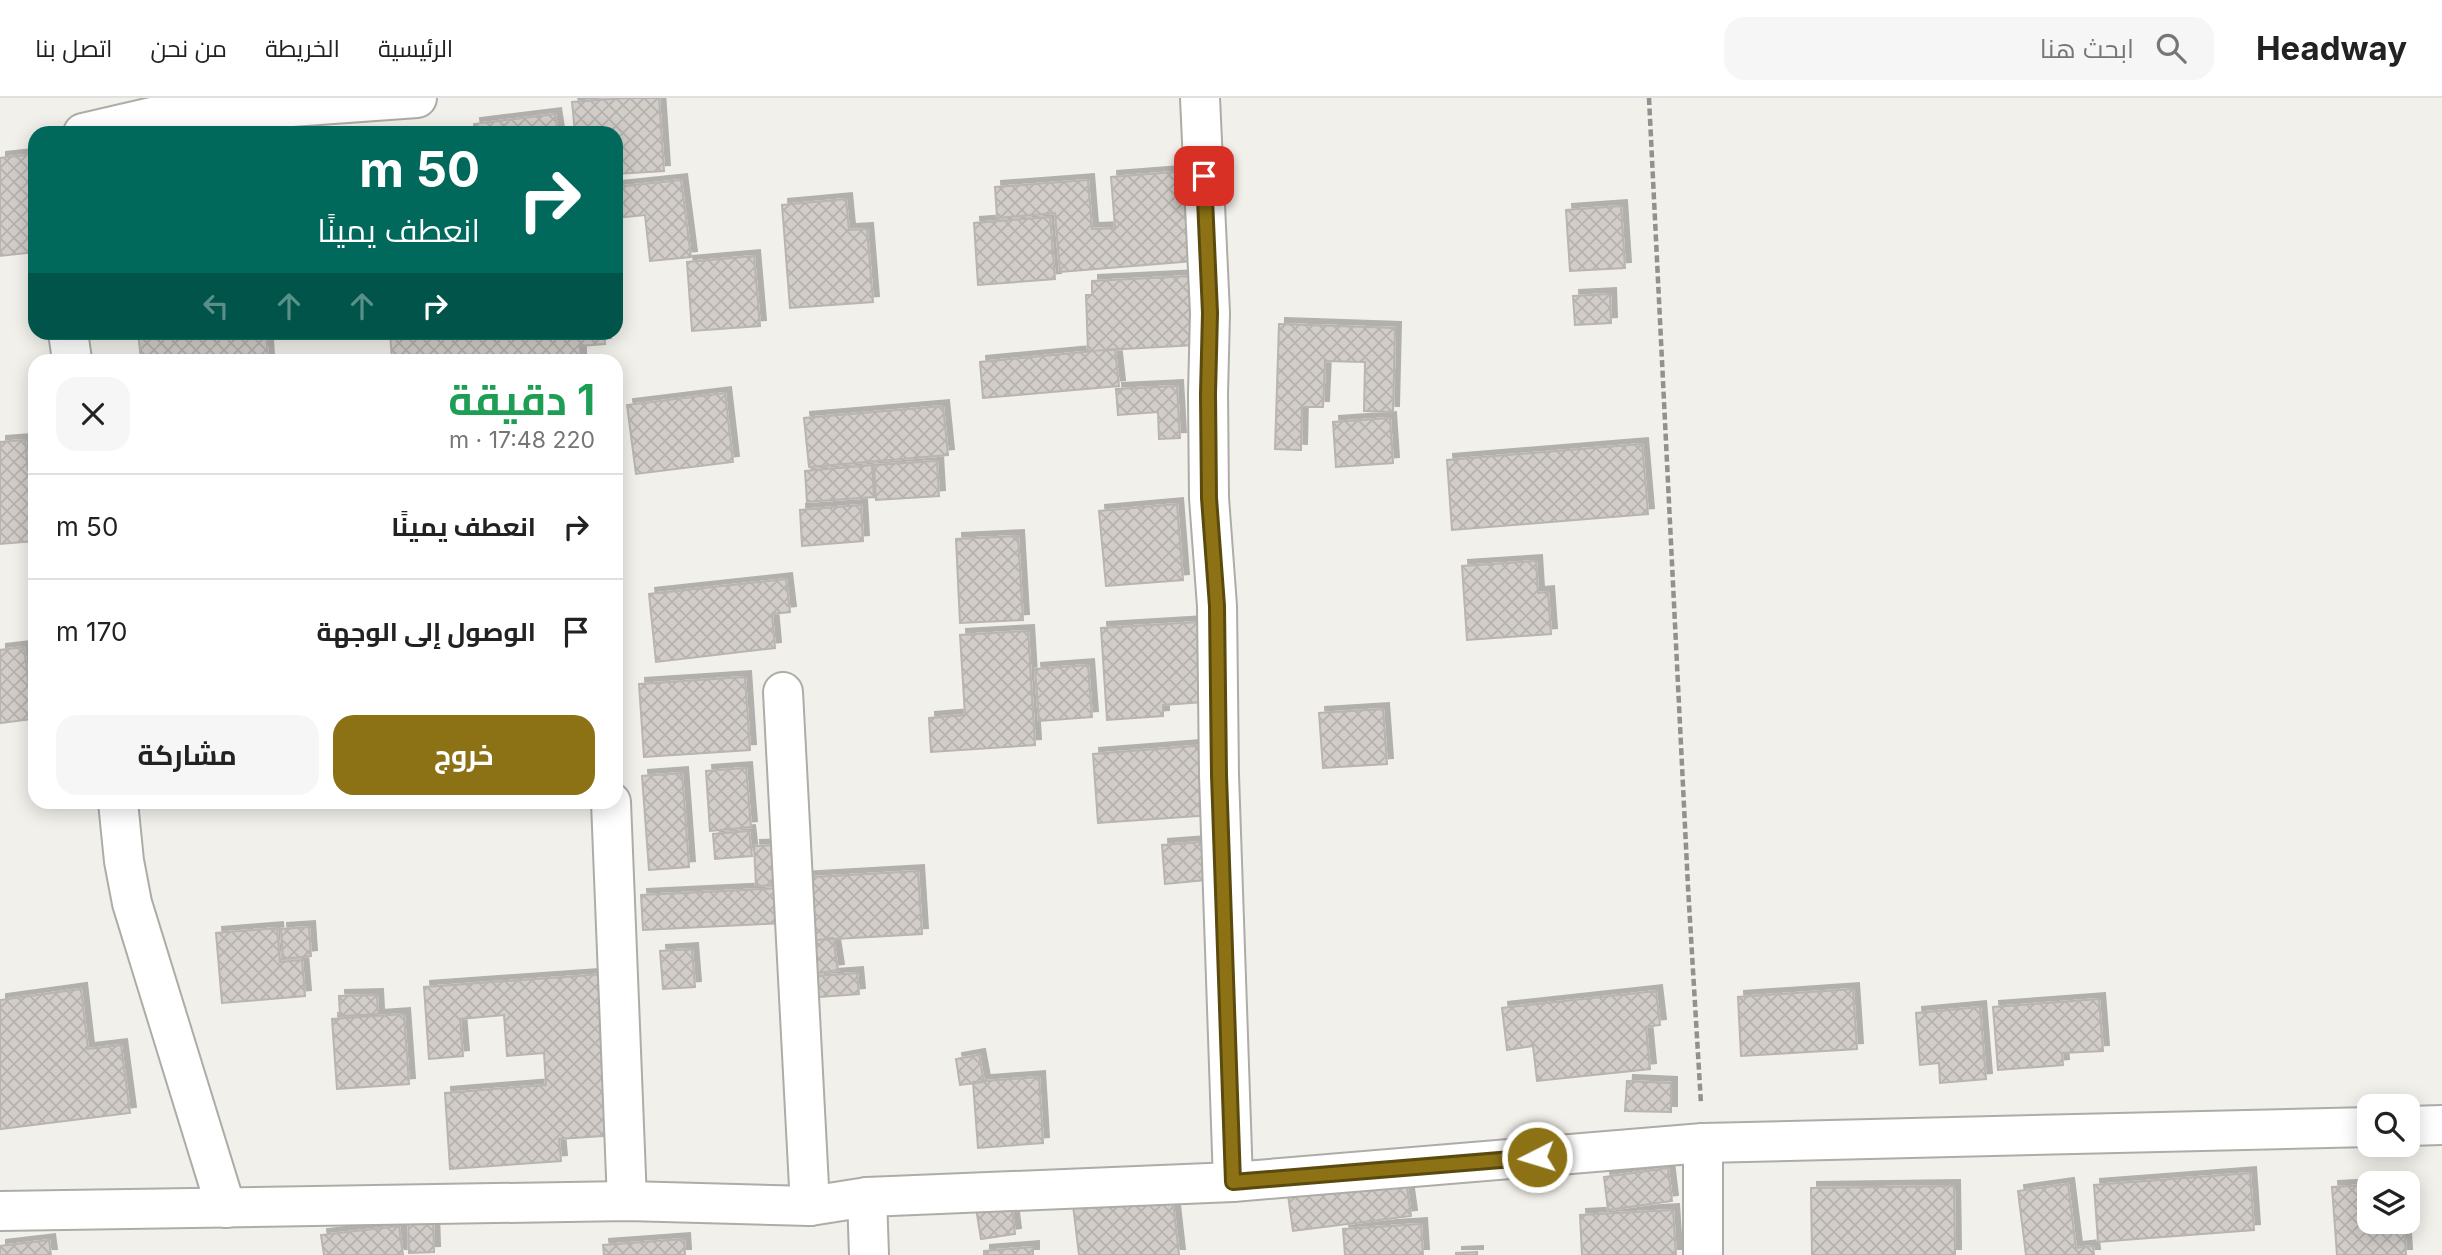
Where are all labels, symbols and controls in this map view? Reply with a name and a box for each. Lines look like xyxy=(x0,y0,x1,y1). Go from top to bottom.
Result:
search box xyxy=(1724,17,2214,80)
text: Headway xyxy=(2256,28,2407,68)
icon: search xyxy=(2152,29,2190,67)
text: ابحث هنا xyxy=(2040,33,2134,64)
text: اتصل بنا xyxy=(35,34,112,63)
text: من نحن xyxy=(150,34,227,63)
text: الخريطة xyxy=(265,34,340,63)
text: الرئيسية xyxy=(378,34,453,63)
text: 50 m xyxy=(359,140,480,199)
pin xyxy=(1174,146,1234,206)
icon: right xyxy=(504,154,595,245)
icon: arrive xyxy=(1185,157,1223,195)
text: انعطف يمينًا xyxy=(317,211,480,250)
icon: left xyxy=(197,287,235,325)
icon: ahead xyxy=(270,287,308,325)
icon: ahead xyxy=(343,287,381,325)
icon: right xyxy=(416,287,454,325)
text: 1 دقيقة xyxy=(448,374,595,425)
button: close xyxy=(56,377,130,451)
text: 220 m · 17:48 xyxy=(449,426,595,454)
icon: right xyxy=(557,508,595,546)
text: 50 m xyxy=(56,511,118,542)
text: انعطف يمينًا xyxy=(391,511,536,542)
icon: arrive xyxy=(557,613,595,651)
text: 170 m xyxy=(56,616,127,647)
text: الوصول إلى الوجهة xyxy=(317,616,536,647)
button: مشاركة xyxy=(56,715,319,795)
button: خروج xyxy=(333,715,595,795)
map controls xyxy=(2357,1094,2420,1234)
button: search xyxy=(2357,1094,2420,1157)
position arrow xyxy=(1500,1120,1574,1194)
button: layers xyxy=(2357,1171,2420,1234)

